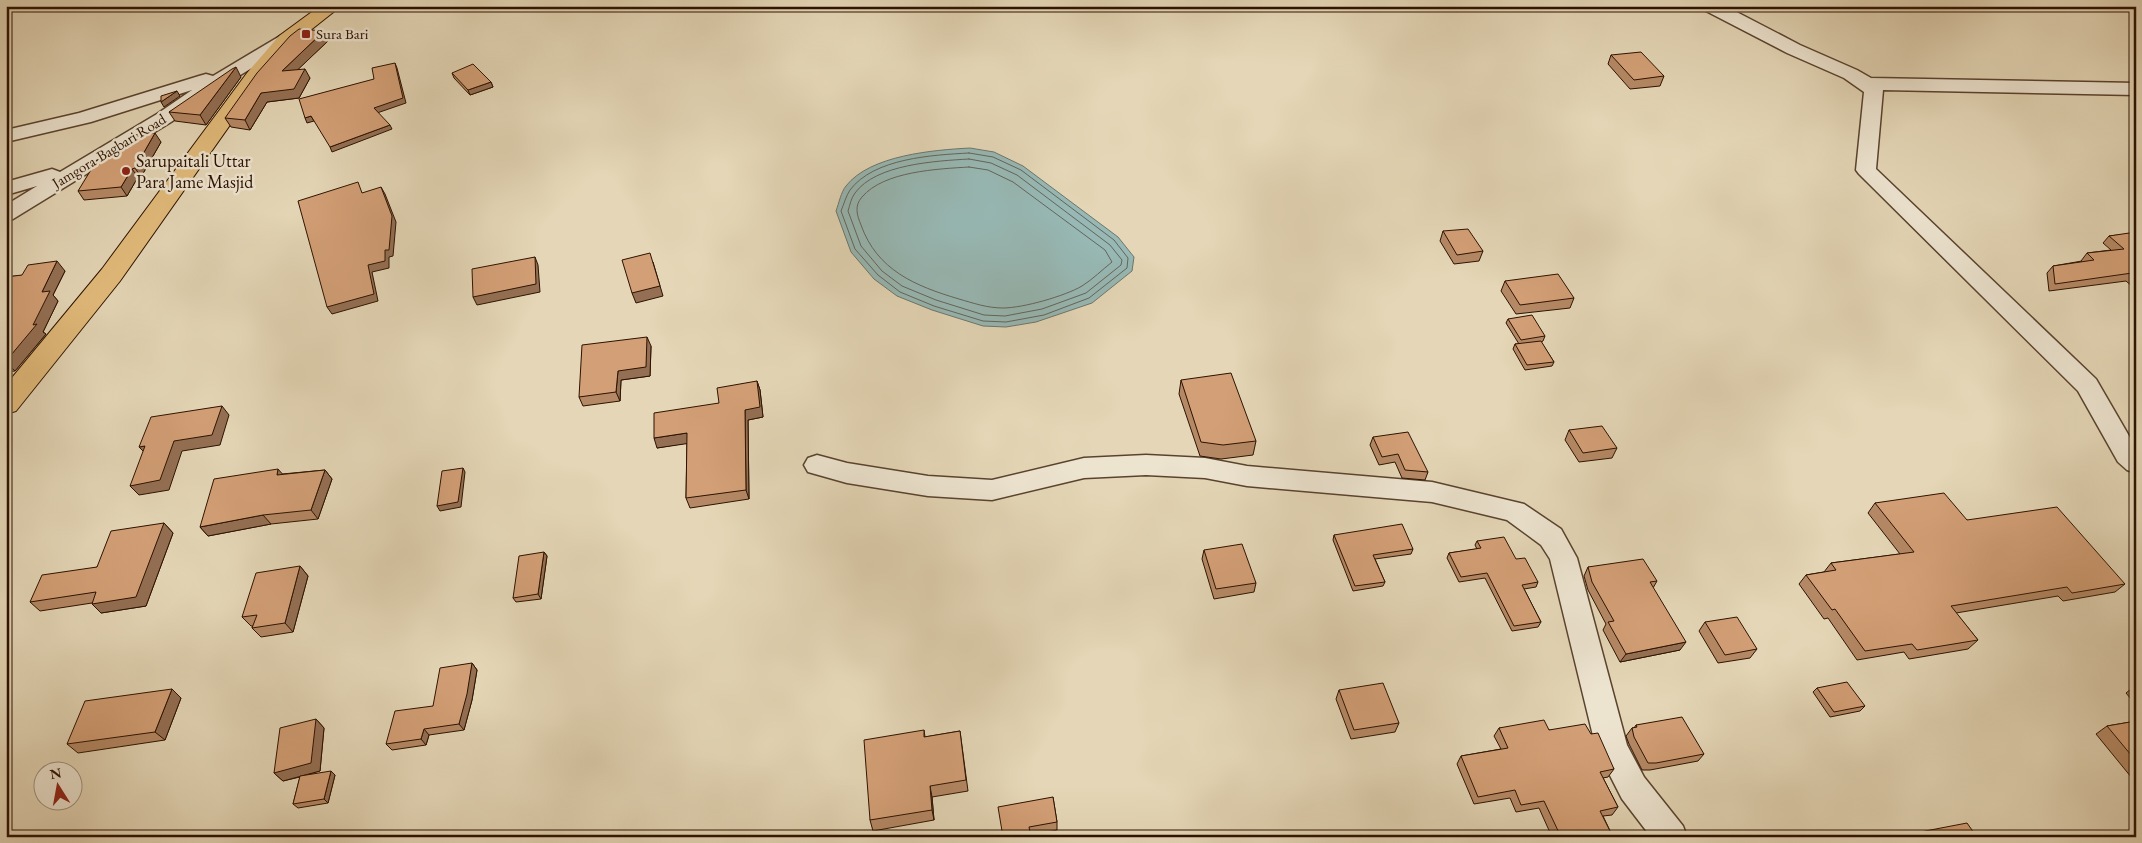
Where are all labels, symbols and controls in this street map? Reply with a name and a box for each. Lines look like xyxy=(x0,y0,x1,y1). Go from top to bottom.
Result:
place label: Sura Bari xyxy=(316,24,369,43)
marker: Sura Bari xyxy=(300,28,312,40)
street label: Jamgora-Bagbari Road xyxy=(47,109,170,193)
place label: Sarupaitali Uttar Para Jame Masjid xyxy=(136,149,254,193)
marker: Sarupaitali Uttar Para Jame Masjid xyxy=(120,165,132,177)
north arrow xyxy=(32,760,82,810)
text: N xyxy=(48,763,63,783)

